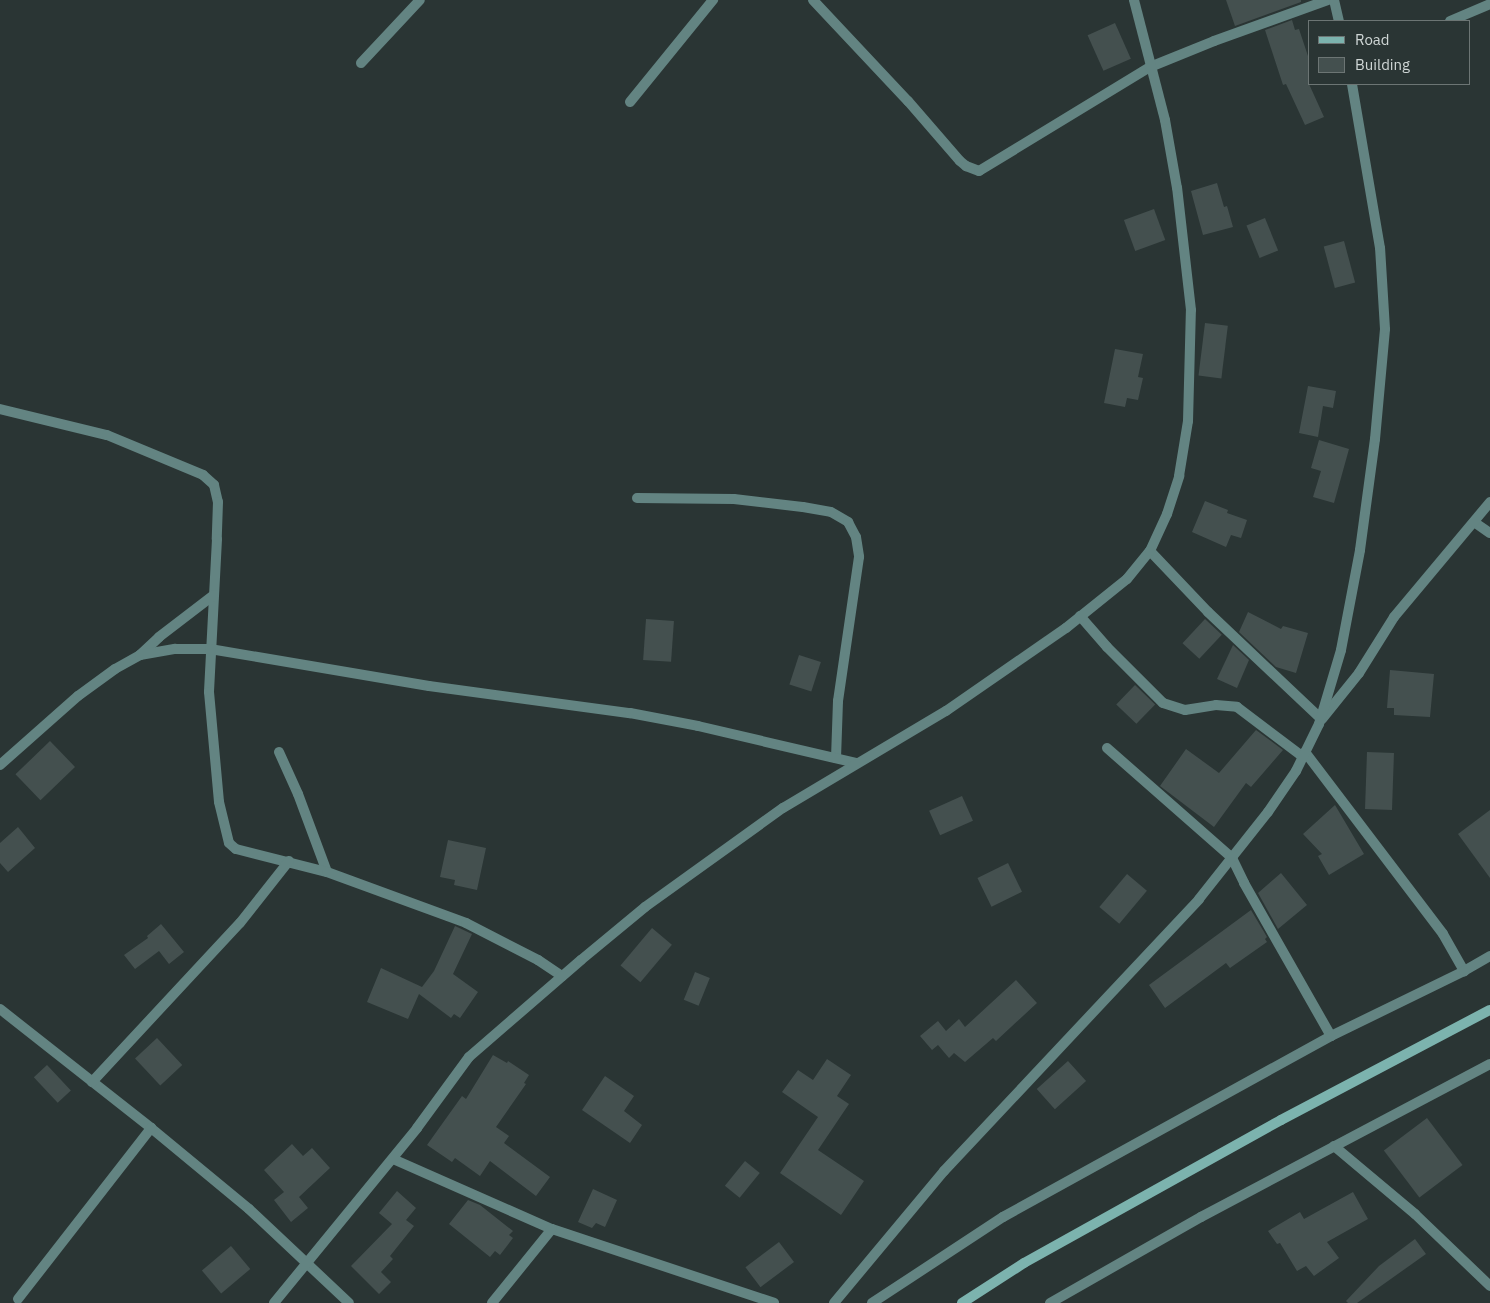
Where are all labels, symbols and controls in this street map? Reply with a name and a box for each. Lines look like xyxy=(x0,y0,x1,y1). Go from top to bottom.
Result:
legend xyxy=(1308,20,1470,85)
text: Road xyxy=(1355,30,1390,49)
text: Building xyxy=(1355,55,1410,74)

